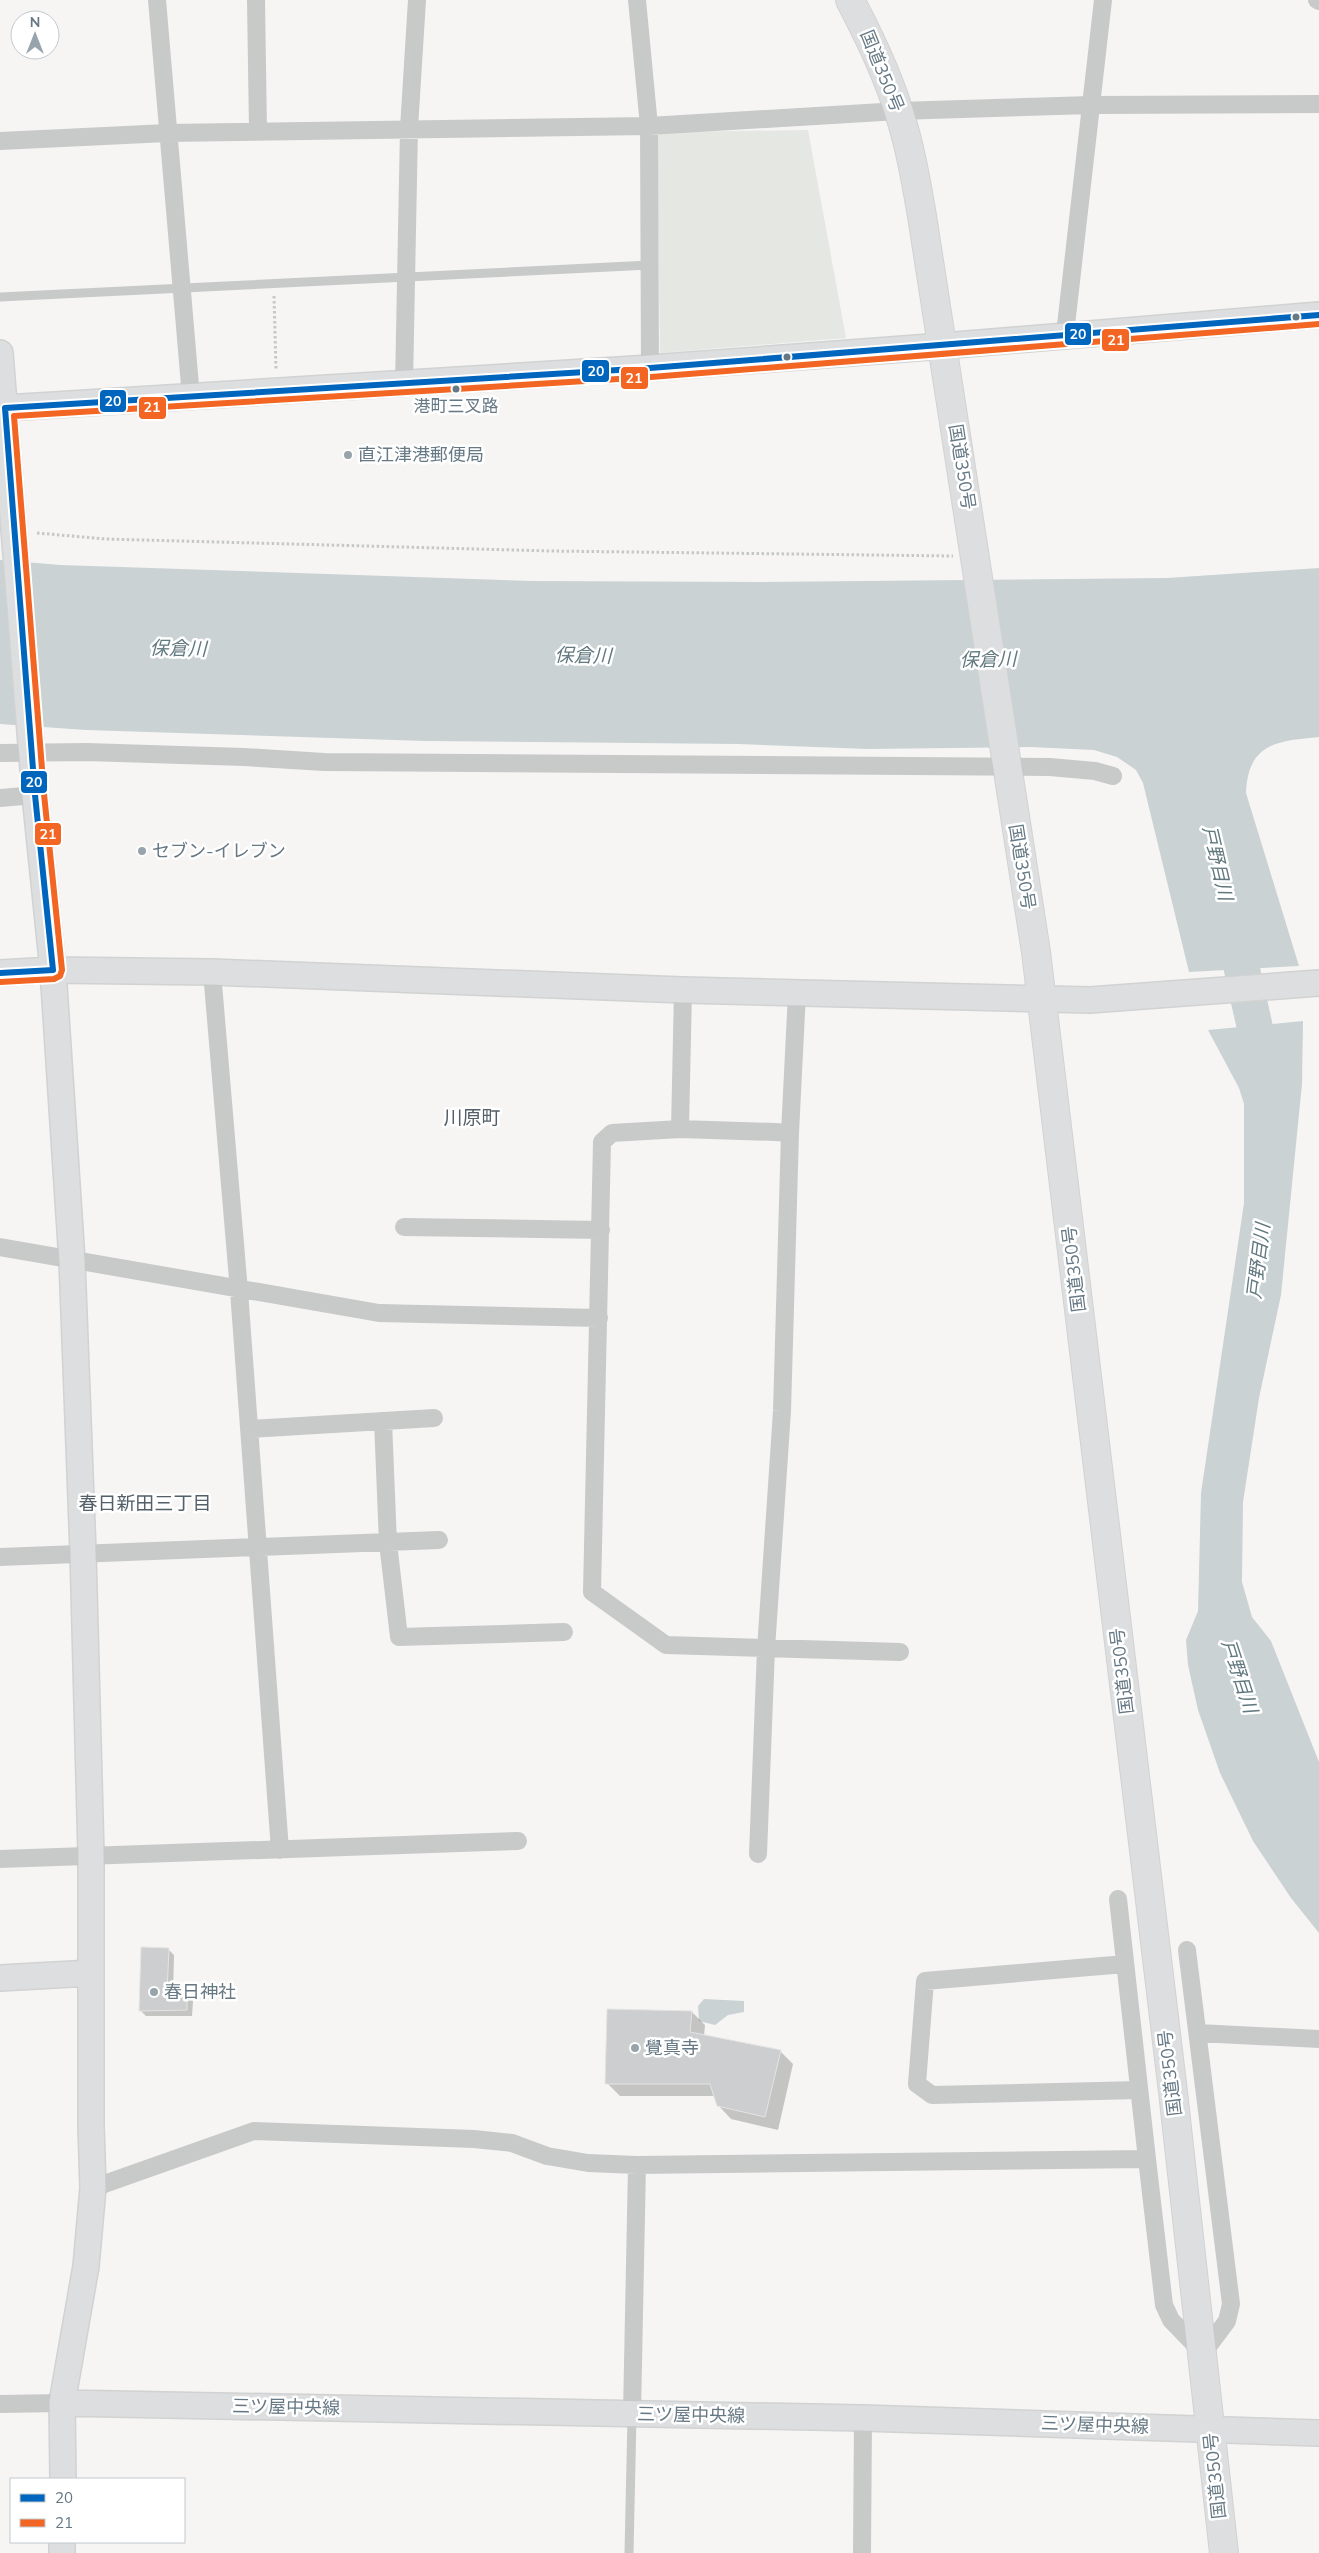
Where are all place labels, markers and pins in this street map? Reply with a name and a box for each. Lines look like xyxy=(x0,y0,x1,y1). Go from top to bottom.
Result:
unlabelled marker xyxy=(1291,312,1301,322)
unlabelled marker xyxy=(782,352,792,362)
marker: 港町三叉路 xyxy=(451,384,461,394)
place label: 港町三叉路 xyxy=(414,395,499,416)
place label: 直江津港郵便局 xyxy=(358,443,484,466)
marker: 直江津港郵便局 xyxy=(342,449,354,461)
place label: セブン-イレブン xyxy=(152,839,286,862)
marker: セブン-イレブン xyxy=(136,845,148,857)
place label: 春日神社 xyxy=(164,1980,236,2003)
marker: 春日神社 xyxy=(148,1986,160,1998)
place label: 覺真寺 xyxy=(645,2036,699,2059)
marker: 覺真寺 xyxy=(629,2042,641,2054)

